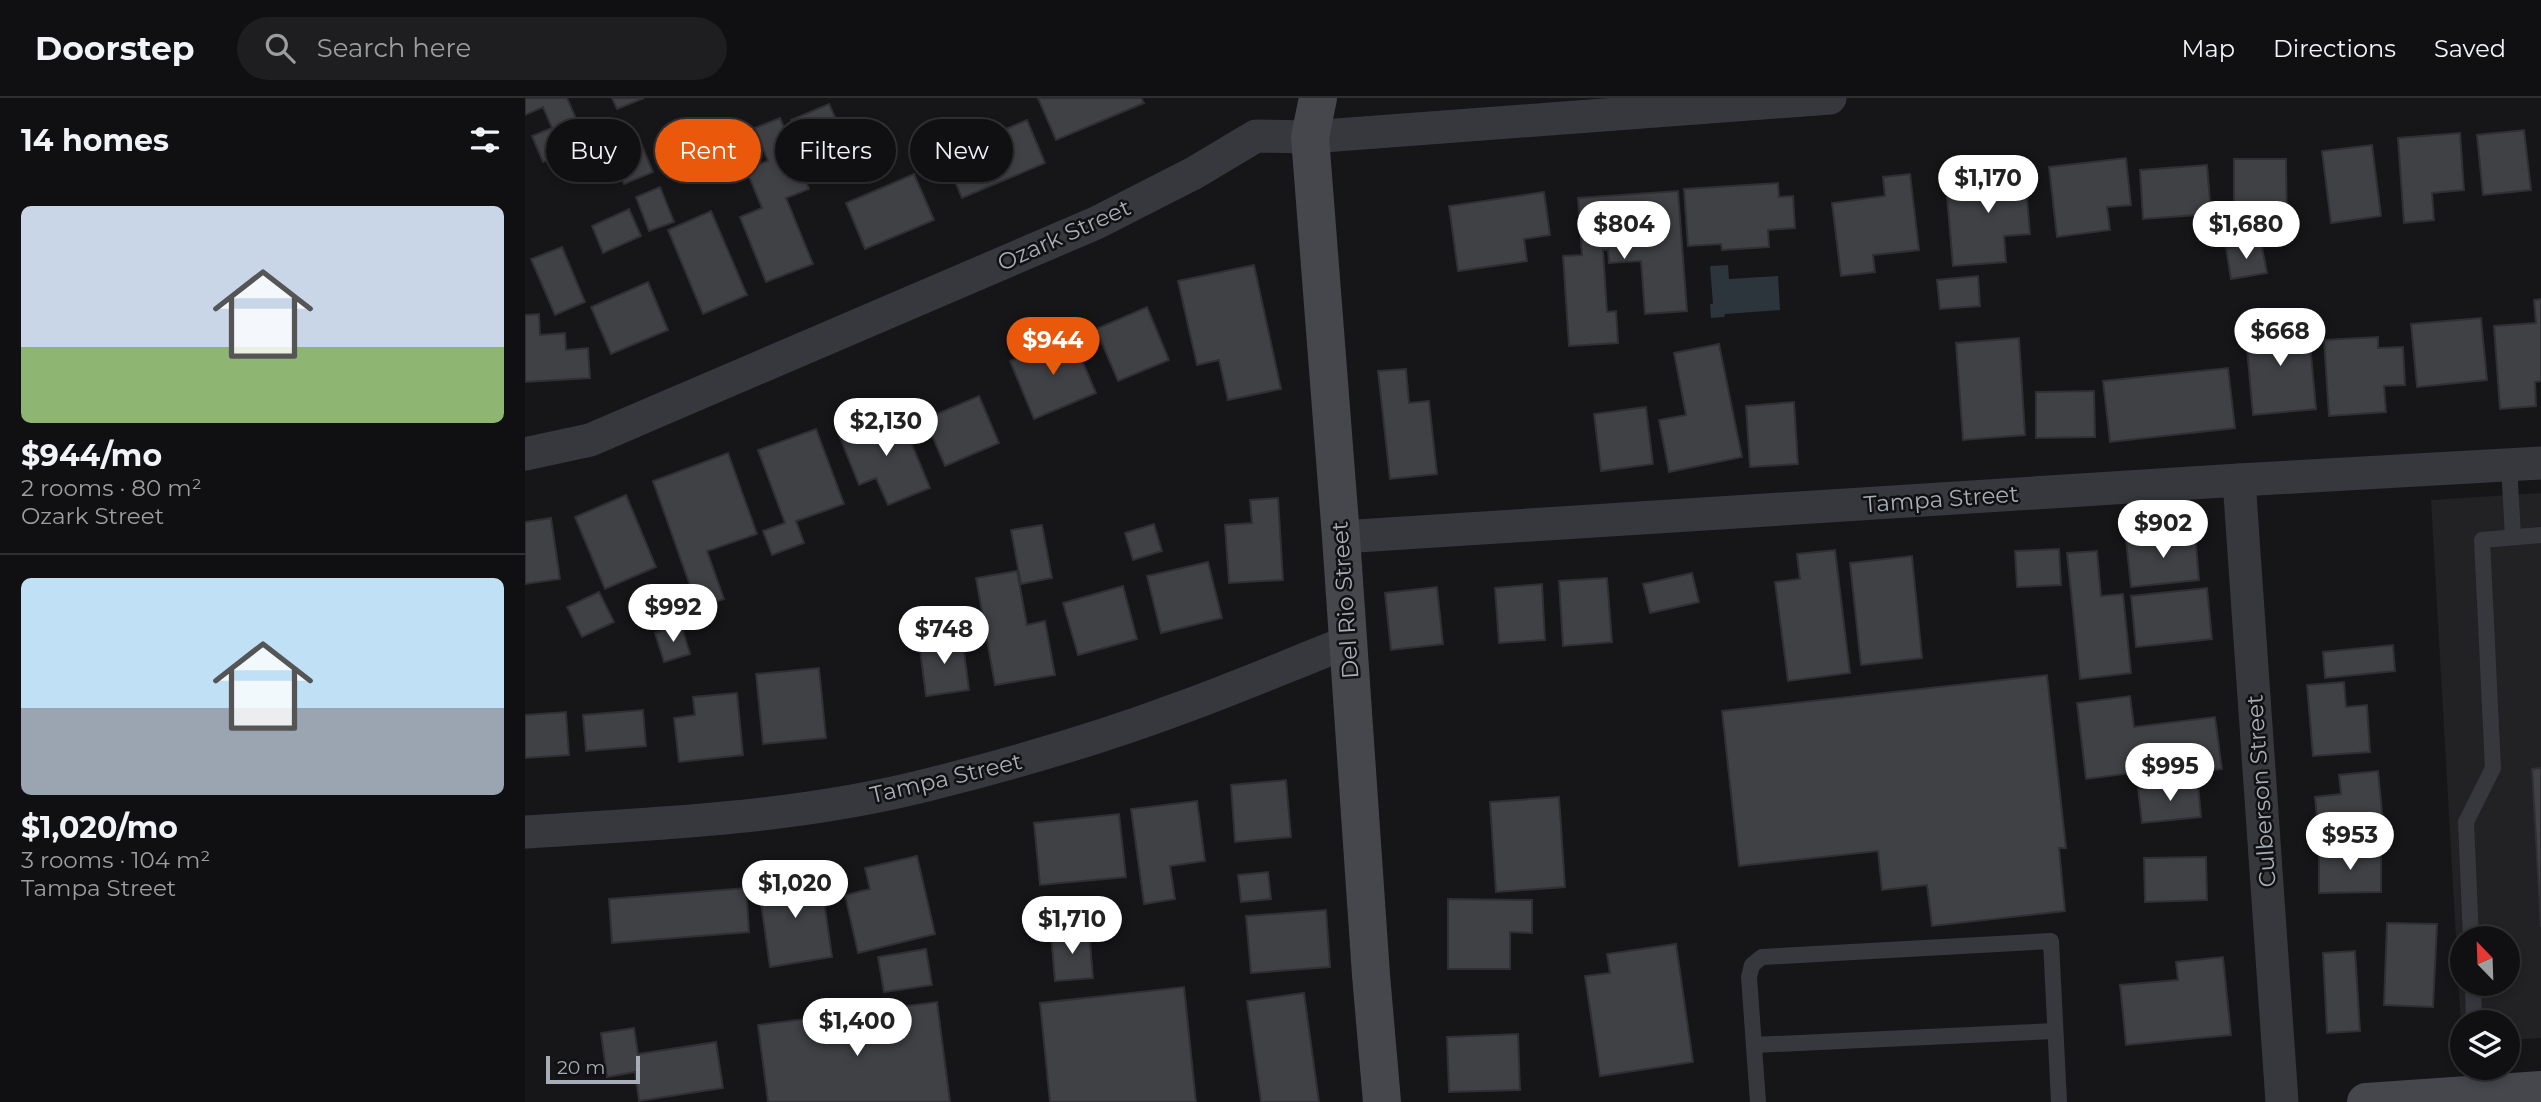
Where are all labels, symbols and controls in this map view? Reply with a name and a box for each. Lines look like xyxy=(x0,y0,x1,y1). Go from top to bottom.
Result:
search box xyxy=(237,17,727,80)
text: Doorstep xyxy=(35,28,195,68)
icon: search xyxy=(261,29,299,67)
text: Search here xyxy=(317,32,471,64)
text: Map xyxy=(2182,34,2235,63)
text: Directions xyxy=(2273,34,2396,63)
text: Saved xyxy=(2434,34,2506,63)
chip: Buy xyxy=(546,119,641,182)
chip: Rent xyxy=(655,119,761,182)
chip: Filters xyxy=(775,119,896,182)
chip: New xyxy=(910,119,1013,182)
icon: filters xyxy=(466,121,504,159)
text: 14 homes xyxy=(21,122,169,159)
pin: $1,170 xyxy=(1931,156,2045,215)
text: $1,170 xyxy=(1954,164,2022,192)
street label: Ozark Street xyxy=(993,193,1135,277)
pin: $804 xyxy=(1583,202,1665,261)
pin: $1,680 xyxy=(2189,202,2303,261)
text: $804 xyxy=(1593,210,1655,238)
text: $1,680 xyxy=(2209,210,2283,238)
icon: home xyxy=(200,251,326,377)
pin: $668 xyxy=(2239,308,2321,368)
pin: $944 xyxy=(1012,317,1094,377)
text: $668 xyxy=(2250,317,2310,345)
text: $944 xyxy=(1023,326,1083,354)
pin: $2,130 xyxy=(829,398,943,458)
text: $2,130 xyxy=(850,407,922,435)
text: $944/mo xyxy=(21,437,162,474)
text: 2 rooms · 80 m² xyxy=(21,474,202,502)
street label: Tampa Street xyxy=(1863,480,2019,518)
pin: $902 xyxy=(2122,500,2204,560)
text: Ozark Street xyxy=(21,502,164,530)
text: $902 xyxy=(2134,509,2192,537)
street label: Del Rio Street xyxy=(1326,520,1364,680)
pin: $992 xyxy=(632,584,714,644)
text: $992 xyxy=(644,593,702,621)
pin: $748 xyxy=(903,606,985,666)
text: $748 xyxy=(915,615,973,643)
icon: home xyxy=(200,623,326,749)
street label: Culberson Street xyxy=(2240,694,2282,888)
pin: $995 xyxy=(2129,744,2211,803)
street label: Tampa Street xyxy=(867,747,1025,809)
text: $995 xyxy=(2141,752,2199,780)
text: $1,020/mo xyxy=(21,809,178,846)
pin: $953 xyxy=(2309,812,2391,872)
text: $953 xyxy=(2322,821,2378,849)
text: 3 rooms · 104 m² xyxy=(21,846,210,874)
pin: $1,020 xyxy=(738,860,852,920)
text: $1,020 xyxy=(758,869,832,897)
text: Tampa Street xyxy=(21,874,176,902)
pin: $1,710 xyxy=(1015,896,1129,956)
text: $1,710 xyxy=(1038,905,1106,933)
north arrow xyxy=(2450,926,2520,996)
map controls xyxy=(2450,926,2520,1080)
pin: $1,400 xyxy=(800,998,914,1058)
text: $1,400 xyxy=(819,1007,895,1035)
button: layers xyxy=(2450,1010,2520,1080)
scale bar xyxy=(546,1053,641,1085)
text: 20 m xyxy=(557,1056,605,1079)

